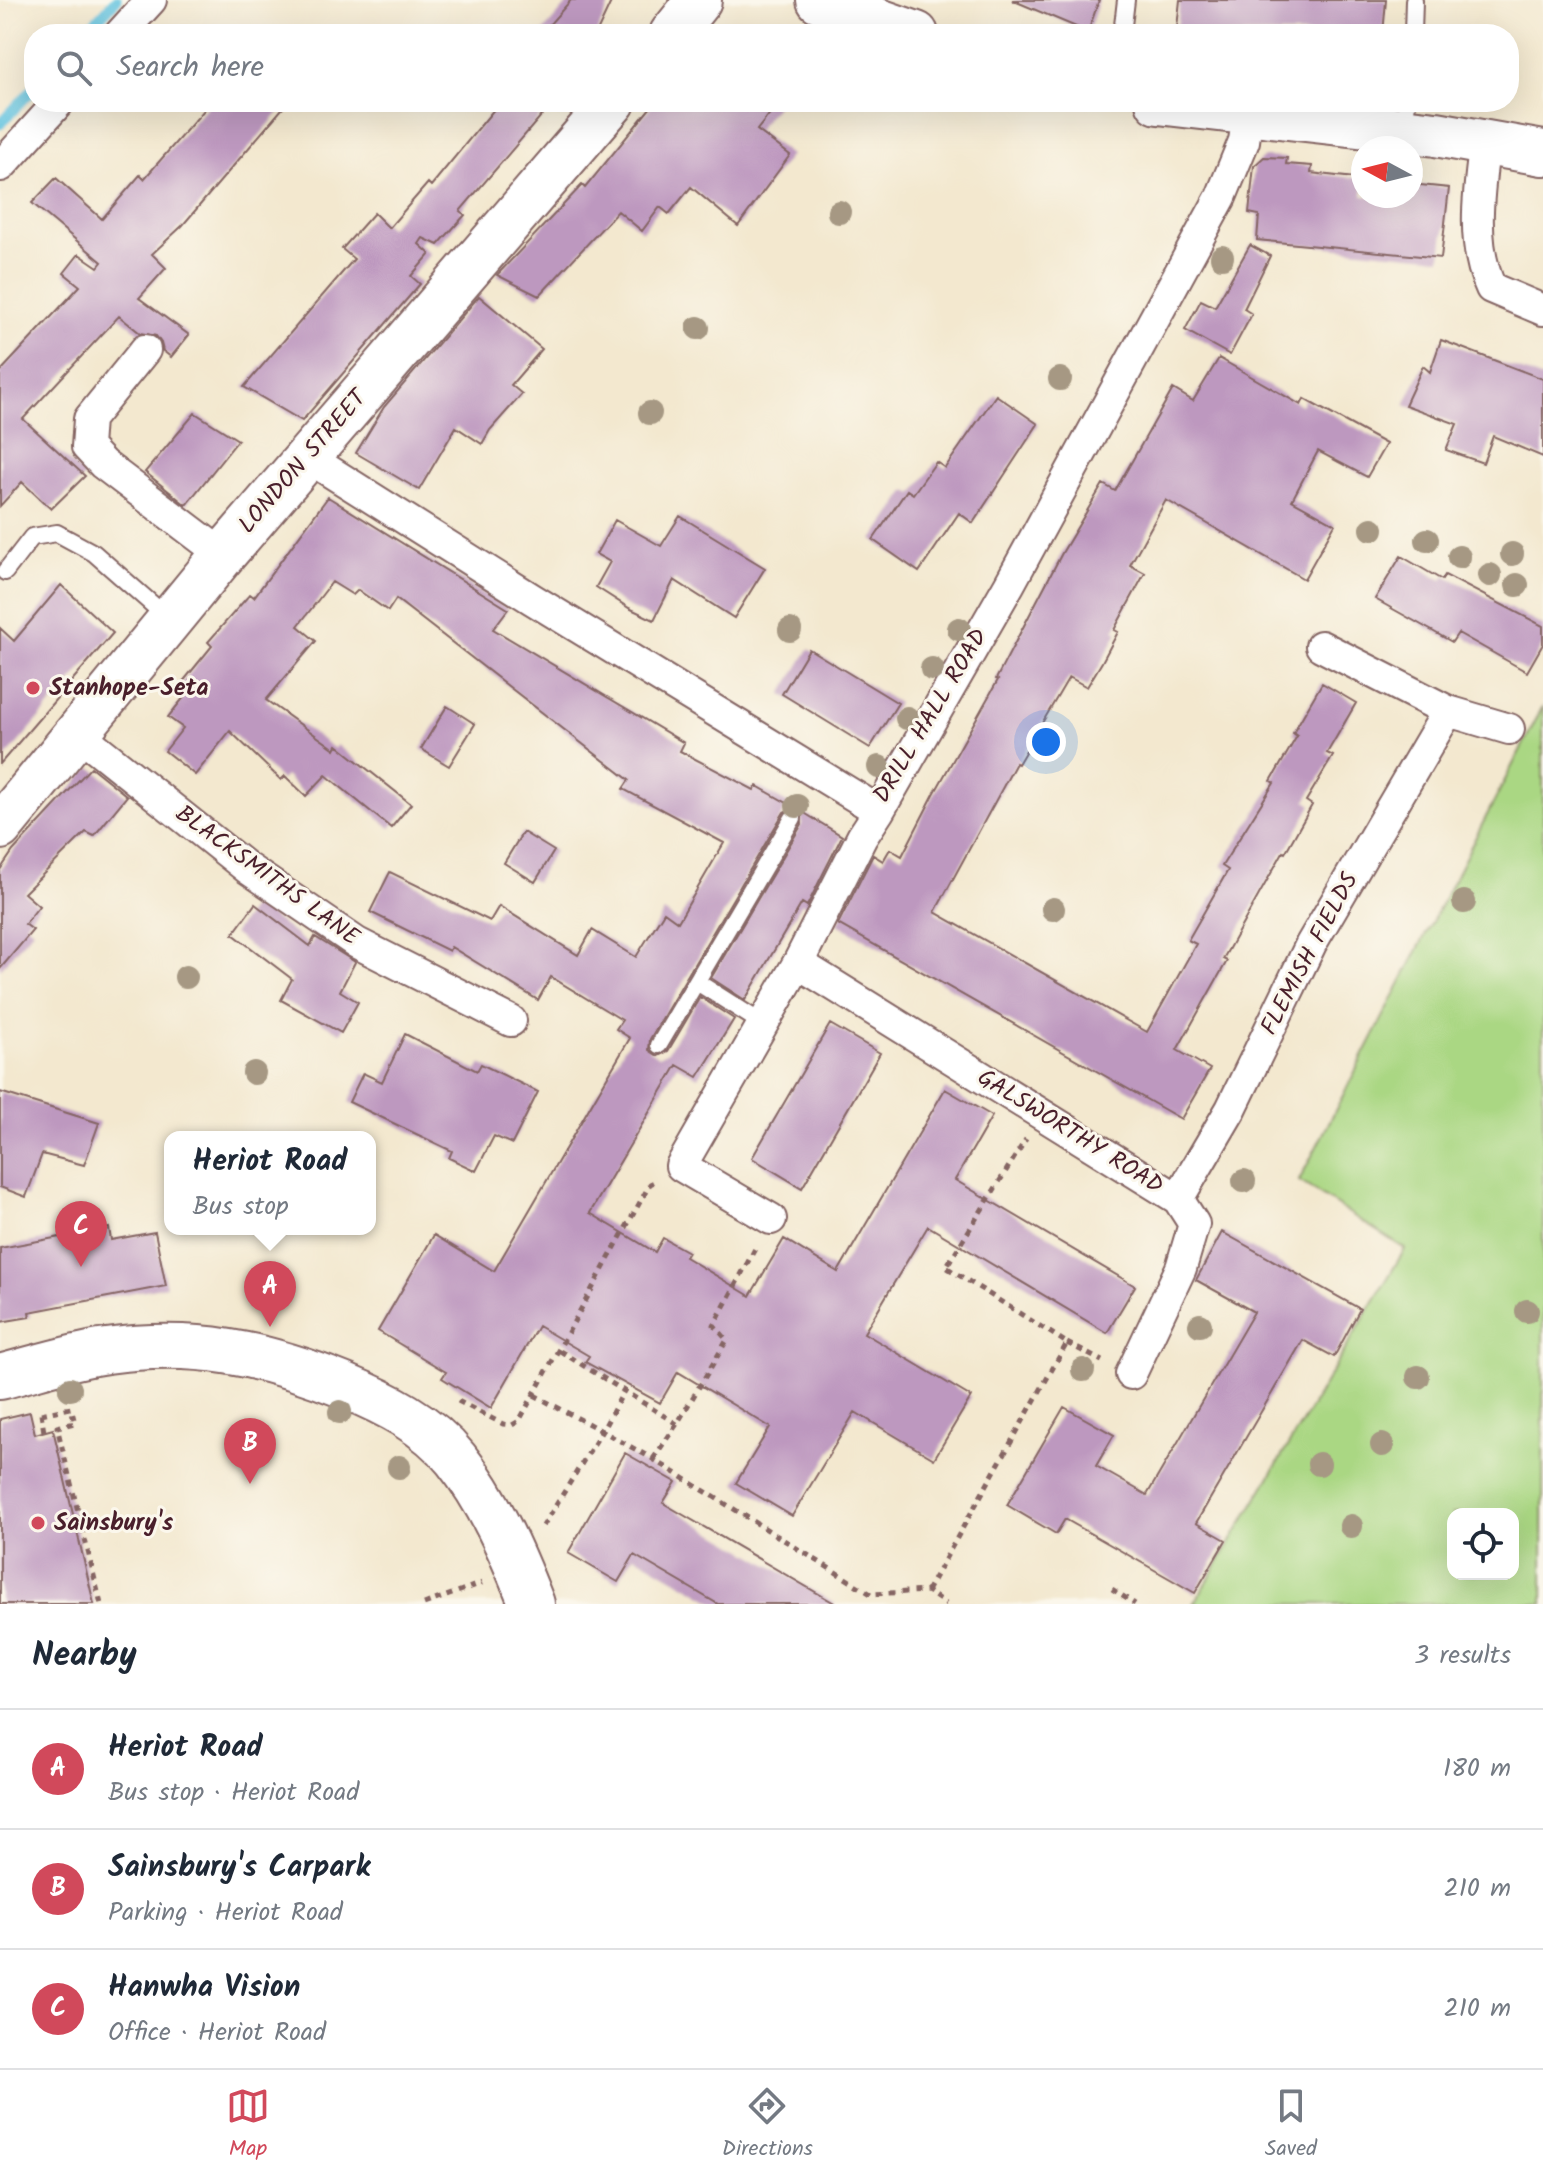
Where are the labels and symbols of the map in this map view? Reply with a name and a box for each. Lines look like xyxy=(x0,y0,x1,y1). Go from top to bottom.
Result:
north arrow xyxy=(1351,136,1423,208)
street label: LONDON STREET xyxy=(229,379,378,543)
street label: DRILL HALL ROAD xyxy=(863,621,999,811)
place label: Stanhope-Seta xyxy=(49,669,208,708)
marker: Stanhope-Seta xyxy=(24,679,42,697)
your location xyxy=(1026,722,1066,762)
street label: BLACKSMITHS LANE xyxy=(167,796,368,957)
street label: FLEMISH FIELDS xyxy=(1251,865,1370,1043)
street label: GALSWORTHY ROAD xyxy=(969,1059,1171,1205)
pin: C xyxy=(55,1201,107,1267)
pin: A xyxy=(244,1261,296,1327)
pin: B xyxy=(224,1418,276,1484)
place label: Sainsbury's xyxy=(54,1504,173,1543)
marker: Sainsbury's xyxy=(29,1514,47,1532)

